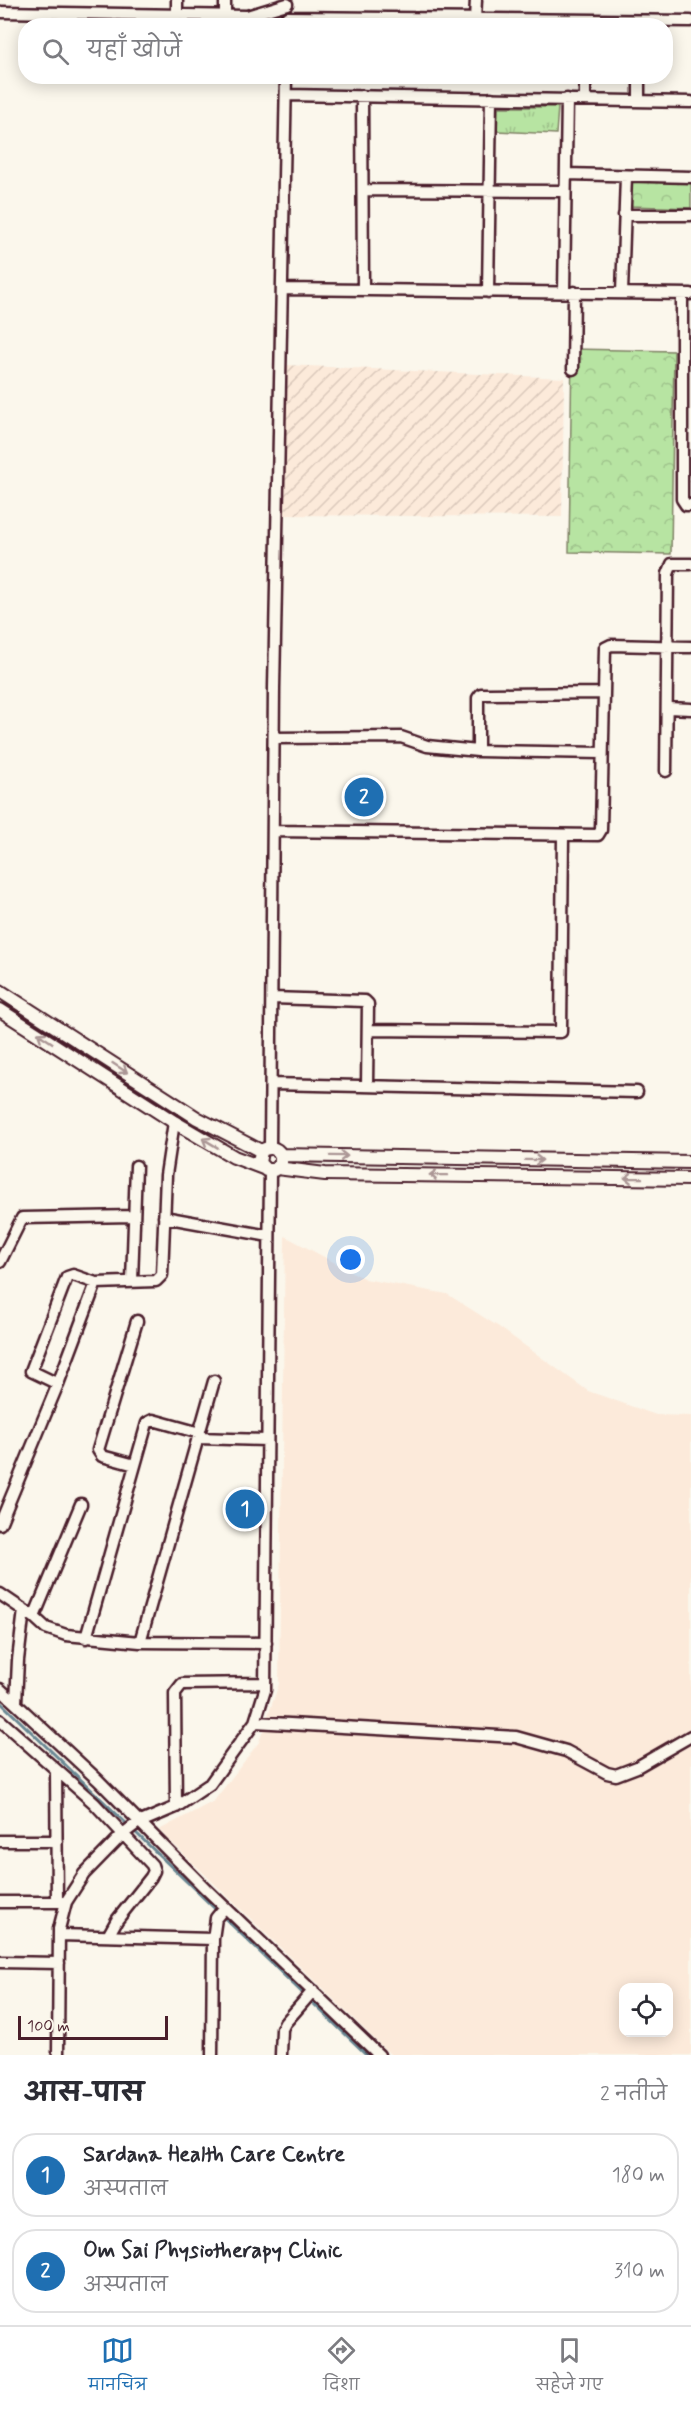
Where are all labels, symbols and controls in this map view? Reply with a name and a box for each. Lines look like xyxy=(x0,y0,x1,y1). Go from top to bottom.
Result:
search box xyxy=(18,18,673,84)
icon: search xyxy=(39,35,72,68)
text: यहाँ खोजें xyxy=(87,37,182,65)
pin: 2 xyxy=(344,774,384,820)
one-way arrow xyxy=(37,1032,54,1044)
one-way arrow xyxy=(111,1063,128,1075)
one-way arrow xyxy=(202,1137,219,1149)
one-way arrow xyxy=(329,1150,349,1162)
one-way arrow xyxy=(524,1154,544,1166)
one-way arrow xyxy=(428,1169,448,1181)
one-way arrow xyxy=(623,1172,643,1184)
your location xyxy=(336,1245,365,1274)
pin: 1 xyxy=(226,1486,264,1532)
map controls xyxy=(619,1983,673,2037)
button: locate xyxy=(619,1983,673,2037)
scale bar xyxy=(18,2013,168,2040)
text: 100 m xyxy=(27,2016,70,2037)
text: आस-पास xyxy=(24,2077,144,2111)
text: 2 नतीजे xyxy=(600,2081,667,2108)
text: Sardana Health Care Centre xyxy=(83,2141,345,2169)
text: 1 xyxy=(41,2162,50,2189)
text: 180 m xyxy=(612,2162,665,2189)
text: अस्पताल xyxy=(83,2176,168,2203)
text: Om Sai Physiotherapy Clinic xyxy=(83,2237,342,2265)
text: 2 xyxy=(41,2258,50,2285)
text: 310 m xyxy=(614,2258,665,2285)
text: अस्पताल xyxy=(83,2272,168,2299)
tab: मानचित्र xyxy=(88,2334,147,2402)
tab: दिशा xyxy=(323,2334,360,2402)
tab: सहेजे गए xyxy=(536,2334,603,2402)

